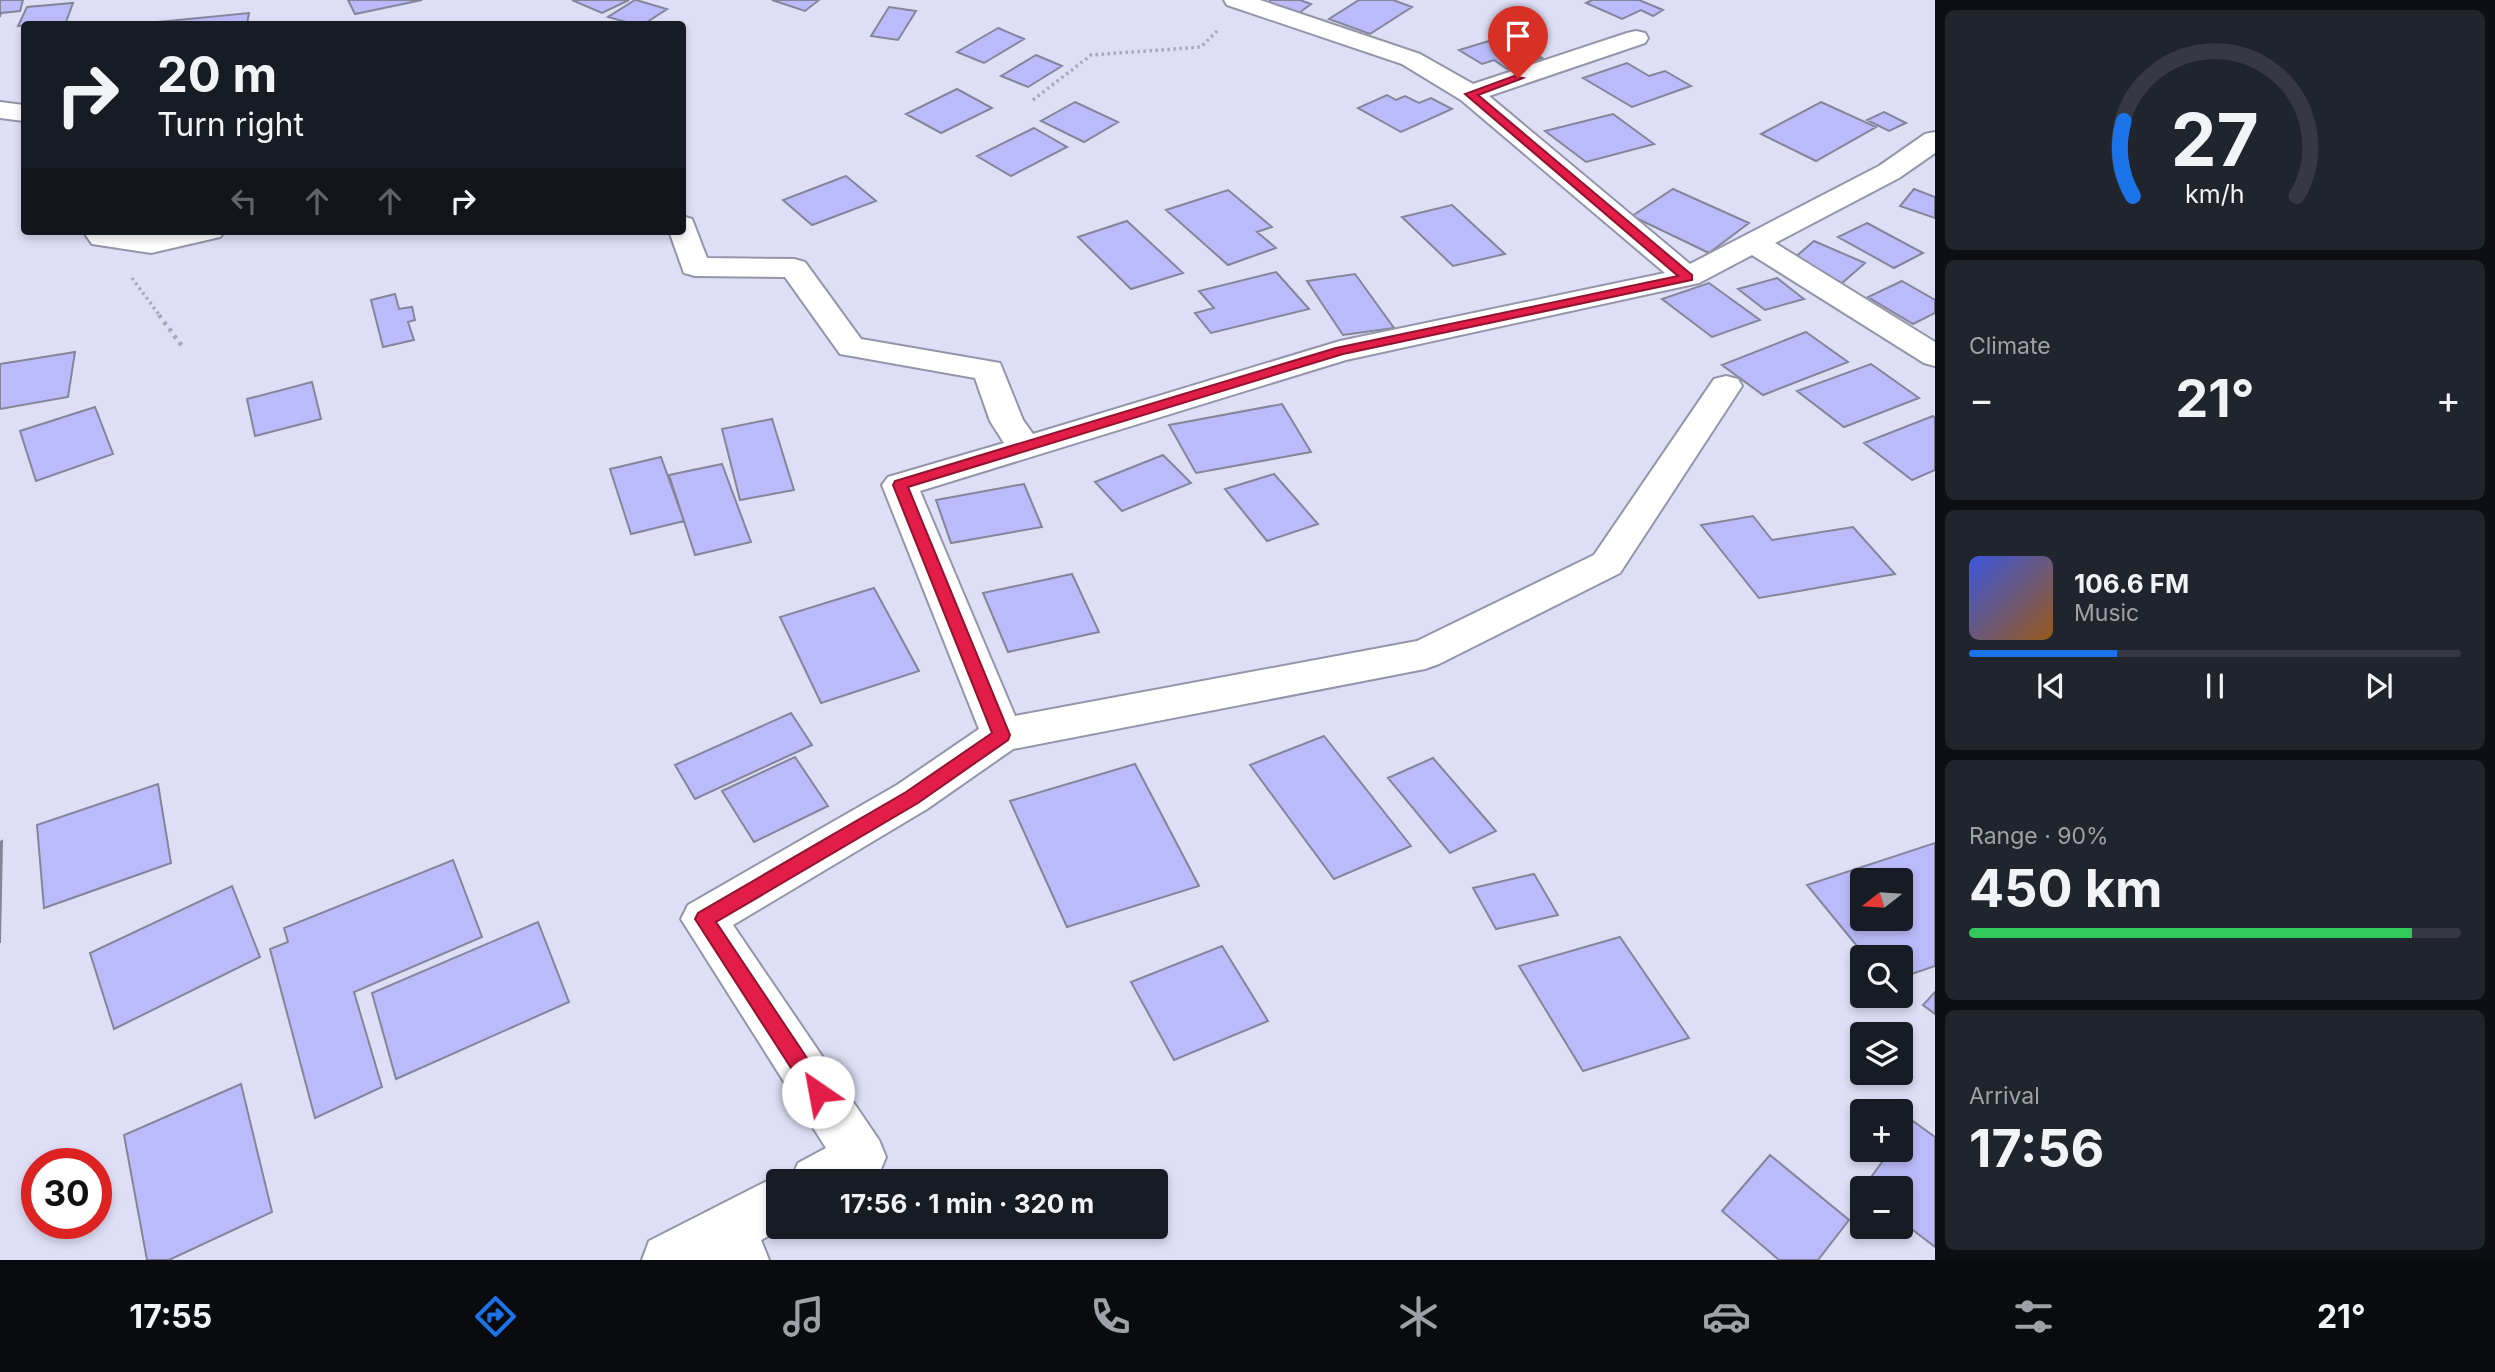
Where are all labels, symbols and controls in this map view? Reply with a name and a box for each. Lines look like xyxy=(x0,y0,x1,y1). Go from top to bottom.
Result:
pin xyxy=(1488,6,1548,78)
icon: arrive xyxy=(1499,17,1537,55)
text: 20 m xyxy=(157,45,277,104)
icon: right xyxy=(42,49,133,140)
text: 27 xyxy=(2171,95,2259,184)
text: Turn right xyxy=(157,105,304,144)
text: km/h xyxy=(2185,179,2245,209)
icon: left xyxy=(225,182,263,220)
icon: ahead xyxy=(298,182,336,220)
icon: ahead xyxy=(371,182,409,220)
icon: right xyxy=(444,182,482,220)
text: Climate xyxy=(1969,332,2051,360)
text: 21° xyxy=(2175,367,2255,430)
text: − xyxy=(1969,376,1994,422)
text: + xyxy=(2436,376,2461,422)
text: 106.6 FM xyxy=(2074,568,2189,599)
text: Music xyxy=(2074,599,2139,627)
icon: previous xyxy=(2032,667,2070,705)
icon: pause xyxy=(2196,667,2234,705)
icon: next xyxy=(2360,667,2398,705)
text: Range · 90% xyxy=(1969,822,2109,850)
text: 450 km xyxy=(1969,857,2162,920)
north arrow xyxy=(1850,868,1913,931)
map controls xyxy=(1850,868,1913,1239)
button: search xyxy=(1850,945,1913,1008)
button: layers xyxy=(1850,1022,1913,1085)
position arrow xyxy=(781,1055,855,1129)
text: Arrival xyxy=(1969,1082,2040,1110)
button: + xyxy=(1850,1099,1913,1162)
text: 17:56 xyxy=(1969,1117,2104,1180)
speed limit sign: 30 xyxy=(21,1148,112,1239)
button: − xyxy=(1850,1176,1913,1239)
text: 17:56 · 1 min · 320 m xyxy=(840,1188,1094,1219)
icon: directions xyxy=(471,1292,520,1341)
icon: music xyxy=(779,1292,828,1341)
icon: phone xyxy=(1086,1292,1135,1341)
icon: climate xyxy=(1394,1292,1443,1341)
icon: car xyxy=(1702,1292,1751,1341)
icon: filters xyxy=(2009,1292,2058,1341)
text: 17:55 xyxy=(129,1297,212,1336)
text: 21° xyxy=(2317,1297,2366,1336)

